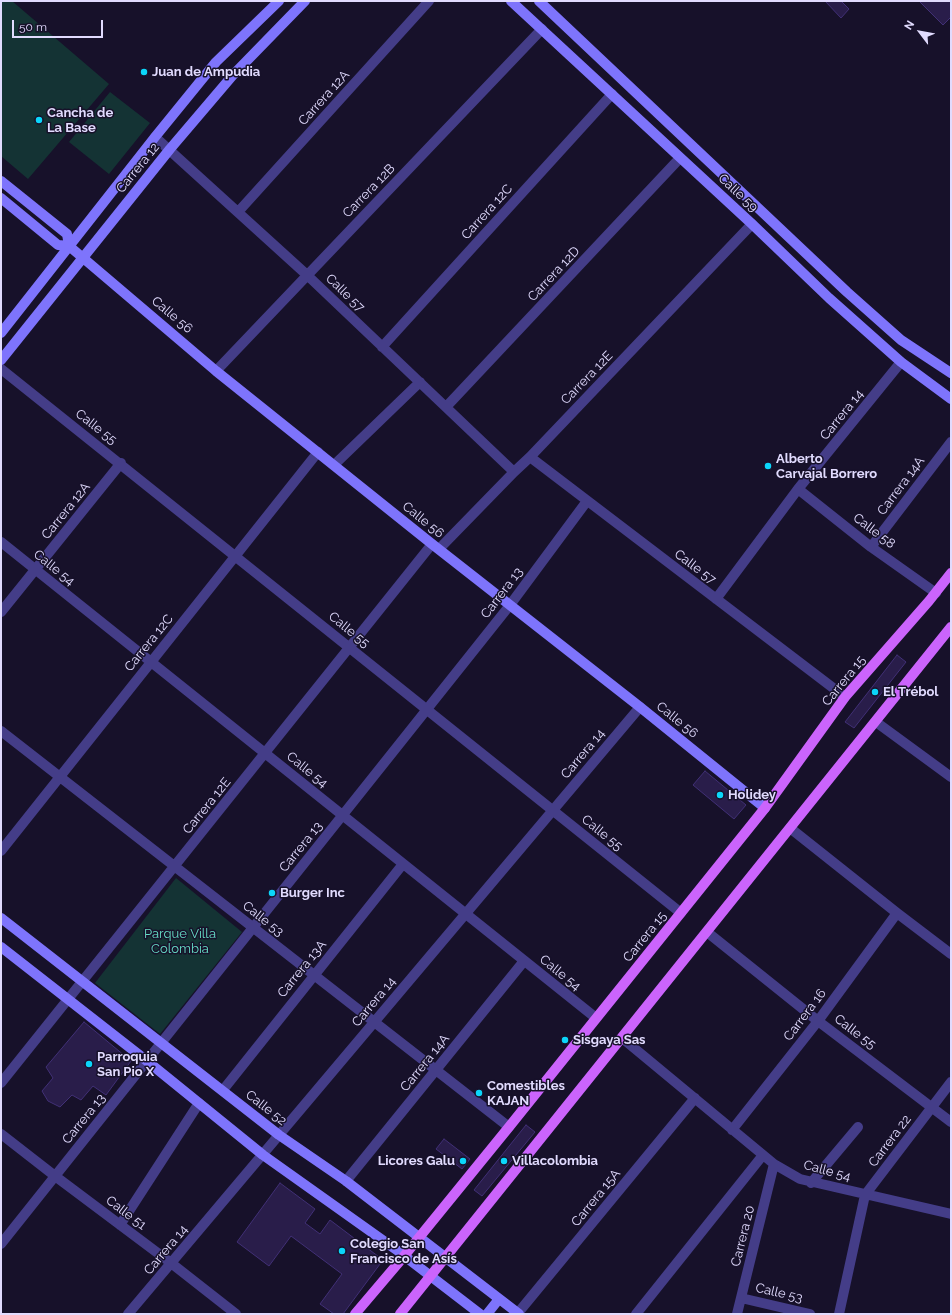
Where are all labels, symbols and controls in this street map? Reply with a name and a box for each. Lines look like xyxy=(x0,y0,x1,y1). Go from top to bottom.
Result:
scale bar xyxy=(14,12,105,38)
north arrow xyxy=(900,12,940,52)
text: N xyxy=(902,18,917,32)
text: 50 m xyxy=(19,20,47,34)
place label: Juan de Ampudia xyxy=(152,64,260,80)
marker: Juan de Ampudia xyxy=(139,67,149,77)
street label: Carrera 12A xyxy=(295,67,353,129)
place label: Cancha de La Base xyxy=(47,105,113,136)
marker: Cancha de La Base xyxy=(34,115,44,125)
street label: Carrera 12 xyxy=(113,140,163,196)
street label: Carrera 12B xyxy=(340,161,398,221)
street label: Calle 59 xyxy=(715,171,761,215)
street label: Carrera 12C xyxy=(458,181,516,243)
street label: Carrera 12D xyxy=(525,243,583,305)
street label: Calle 57 xyxy=(322,271,368,315)
street label: Calle 56 xyxy=(148,293,196,337)
street label: Carrera 12E xyxy=(558,348,616,408)
street label: Carrera 14 xyxy=(817,387,867,443)
street label: Calle 55 xyxy=(72,406,120,448)
place label: Alberto Carvajal Borrero xyxy=(776,451,877,482)
street label: Carrera 14A xyxy=(874,454,928,518)
marker: Alberto Carvajal Borrero xyxy=(763,461,773,471)
street label: Carrera 12A xyxy=(38,479,94,543)
street label: Calle 56 xyxy=(399,499,447,541)
street label: Calle 58 xyxy=(850,510,898,552)
street label: Calle 57 xyxy=(671,546,719,588)
street label: Calle 54 xyxy=(30,547,78,589)
street label: Carrera 13 xyxy=(478,564,526,622)
street label: Calle 55 xyxy=(325,609,373,651)
street label: Carrera 12C xyxy=(121,611,177,675)
street label: Carrera 15 xyxy=(819,653,869,709)
place label: El Trébol xyxy=(883,684,938,700)
marker: El Trébol xyxy=(870,687,880,697)
street label: Calle 56 xyxy=(653,699,701,741)
street label: Carrera 14 xyxy=(558,726,608,782)
street label: Calle 54 xyxy=(283,749,331,791)
street label: Carrera 12E xyxy=(180,775,234,837)
place label: Holidey xyxy=(728,787,776,803)
marker: Holidey xyxy=(715,790,725,800)
street label: Calle 55 xyxy=(578,812,626,854)
street label: Carrera 13 xyxy=(276,819,326,875)
place label: Burger Inc xyxy=(280,885,345,901)
marker: Burger Inc xyxy=(267,888,277,898)
street label: Calle 53 xyxy=(239,898,287,940)
street label: Carrera 15 xyxy=(620,909,670,965)
park label: Parque Villa Colombia xyxy=(144,926,216,957)
street label: Carrera 13A xyxy=(274,937,330,1001)
street label: Calle 54 xyxy=(536,952,584,994)
street label: Carrera 14 xyxy=(349,974,399,1030)
street label: Carrera 16 xyxy=(780,986,830,1044)
street label: Calle 55 xyxy=(831,1011,879,1053)
street label: Carrera 14A xyxy=(397,1031,453,1095)
place label: Sisgaya Sas xyxy=(573,1032,646,1048)
marker: Sisgaya Sas xyxy=(560,1035,570,1045)
place label: Parroquia San Pio X xyxy=(97,1049,157,1080)
marker: Parroquia San Pio X xyxy=(84,1059,94,1069)
place label: Comestibles KAJAN xyxy=(487,1078,565,1109)
street label: Calle 52 xyxy=(242,1087,290,1129)
marker: Comestibles KAJAN xyxy=(474,1088,484,1098)
street label: Carrera 13 xyxy=(59,1091,109,1147)
street label: Carrera 22 xyxy=(865,1112,915,1170)
place label: Licores Galu xyxy=(378,1153,455,1169)
place label: Villacolombia xyxy=(512,1153,598,1169)
marker: Licores Galu xyxy=(458,1156,468,1166)
marker: Villacolombia xyxy=(499,1156,509,1166)
street label: Calle 54 xyxy=(802,1157,852,1185)
street label: Carrera 15A xyxy=(568,1166,624,1230)
street label: Calle 51 xyxy=(103,1193,149,1233)
street label: Carrera 20 xyxy=(728,1204,758,1268)
street label: Carrera 14 xyxy=(141,1222,191,1278)
place label: Colegio San Francisco de Asís xyxy=(350,1236,457,1267)
marker: Colegio San Francisco de Asís xyxy=(337,1246,347,1256)
street label: Calle 53 xyxy=(754,1280,804,1306)

